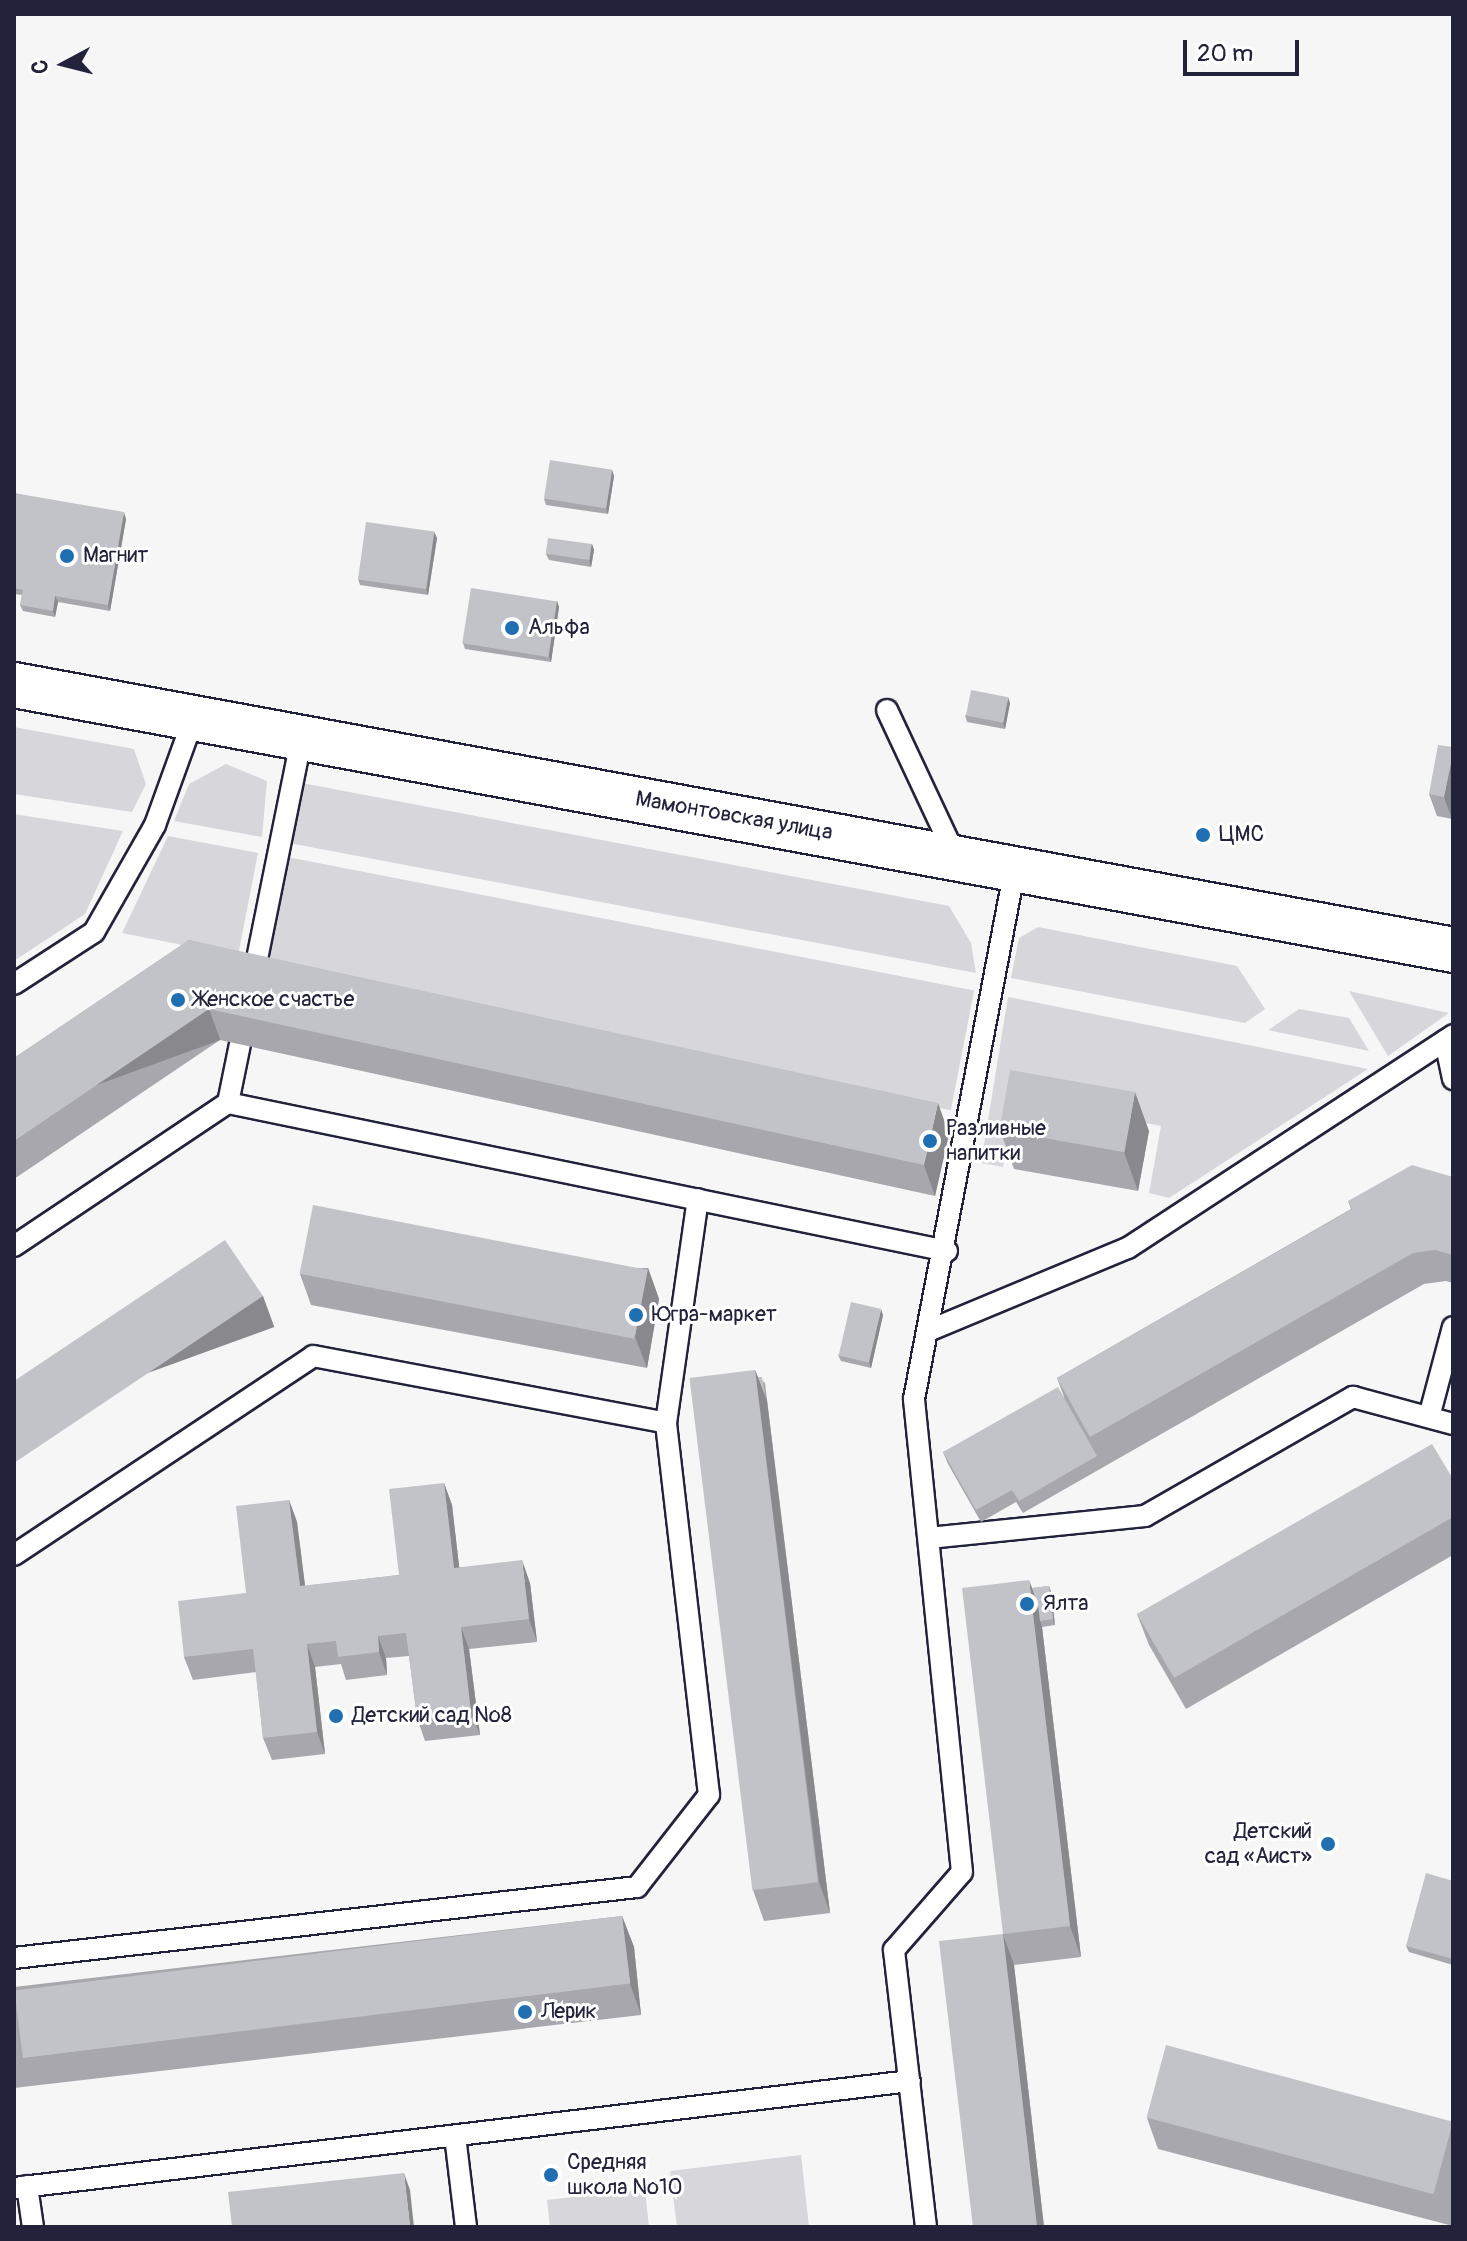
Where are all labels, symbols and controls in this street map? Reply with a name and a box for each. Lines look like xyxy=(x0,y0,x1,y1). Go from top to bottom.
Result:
north arrow xyxy=(24,24,104,104)
scale bar xyxy=(1187,24,1303,74)
text: 20 m xyxy=(1197,39,1253,68)
text: С xyxy=(25,58,55,75)
place label: Магнит xyxy=(83,543,148,569)
marker: Магнит xyxy=(58,547,76,565)
place label: Альфа xyxy=(528,615,590,641)
marker: Альфа xyxy=(503,619,521,637)
street label: Мамонтовская улица xyxy=(633,786,835,846)
place label: ЦМС xyxy=(1219,822,1264,848)
marker: ЦМС xyxy=(1194,826,1212,844)
place label: Женское счастье xyxy=(194,987,354,1013)
marker: Женское счастье xyxy=(169,991,187,1009)
place label: Разливные напитки xyxy=(946,1115,1046,1166)
marker: Разливные напитки xyxy=(921,1132,939,1150)
place label: Югра-маркет xyxy=(652,1302,777,1328)
marker: Югра-маркет xyxy=(627,1306,645,1324)
place label: Ялта xyxy=(1043,1591,1089,1617)
marker: Ялта xyxy=(1018,1595,1036,1613)
place label: Детский сад №8 xyxy=(352,1703,512,1729)
marker: Детский сад №8 xyxy=(327,1707,345,1725)
place label: Детский сад «Аист» xyxy=(1205,1818,1312,1870)
marker: Детский сад «Аист» xyxy=(1319,1835,1337,1853)
place label: Лерик xyxy=(541,1999,597,2025)
marker: Лерик xyxy=(516,2003,534,2021)
place label: Средняя школа №10 xyxy=(567,2149,683,2200)
marker: Средняя школа №10 xyxy=(542,2166,560,2184)

